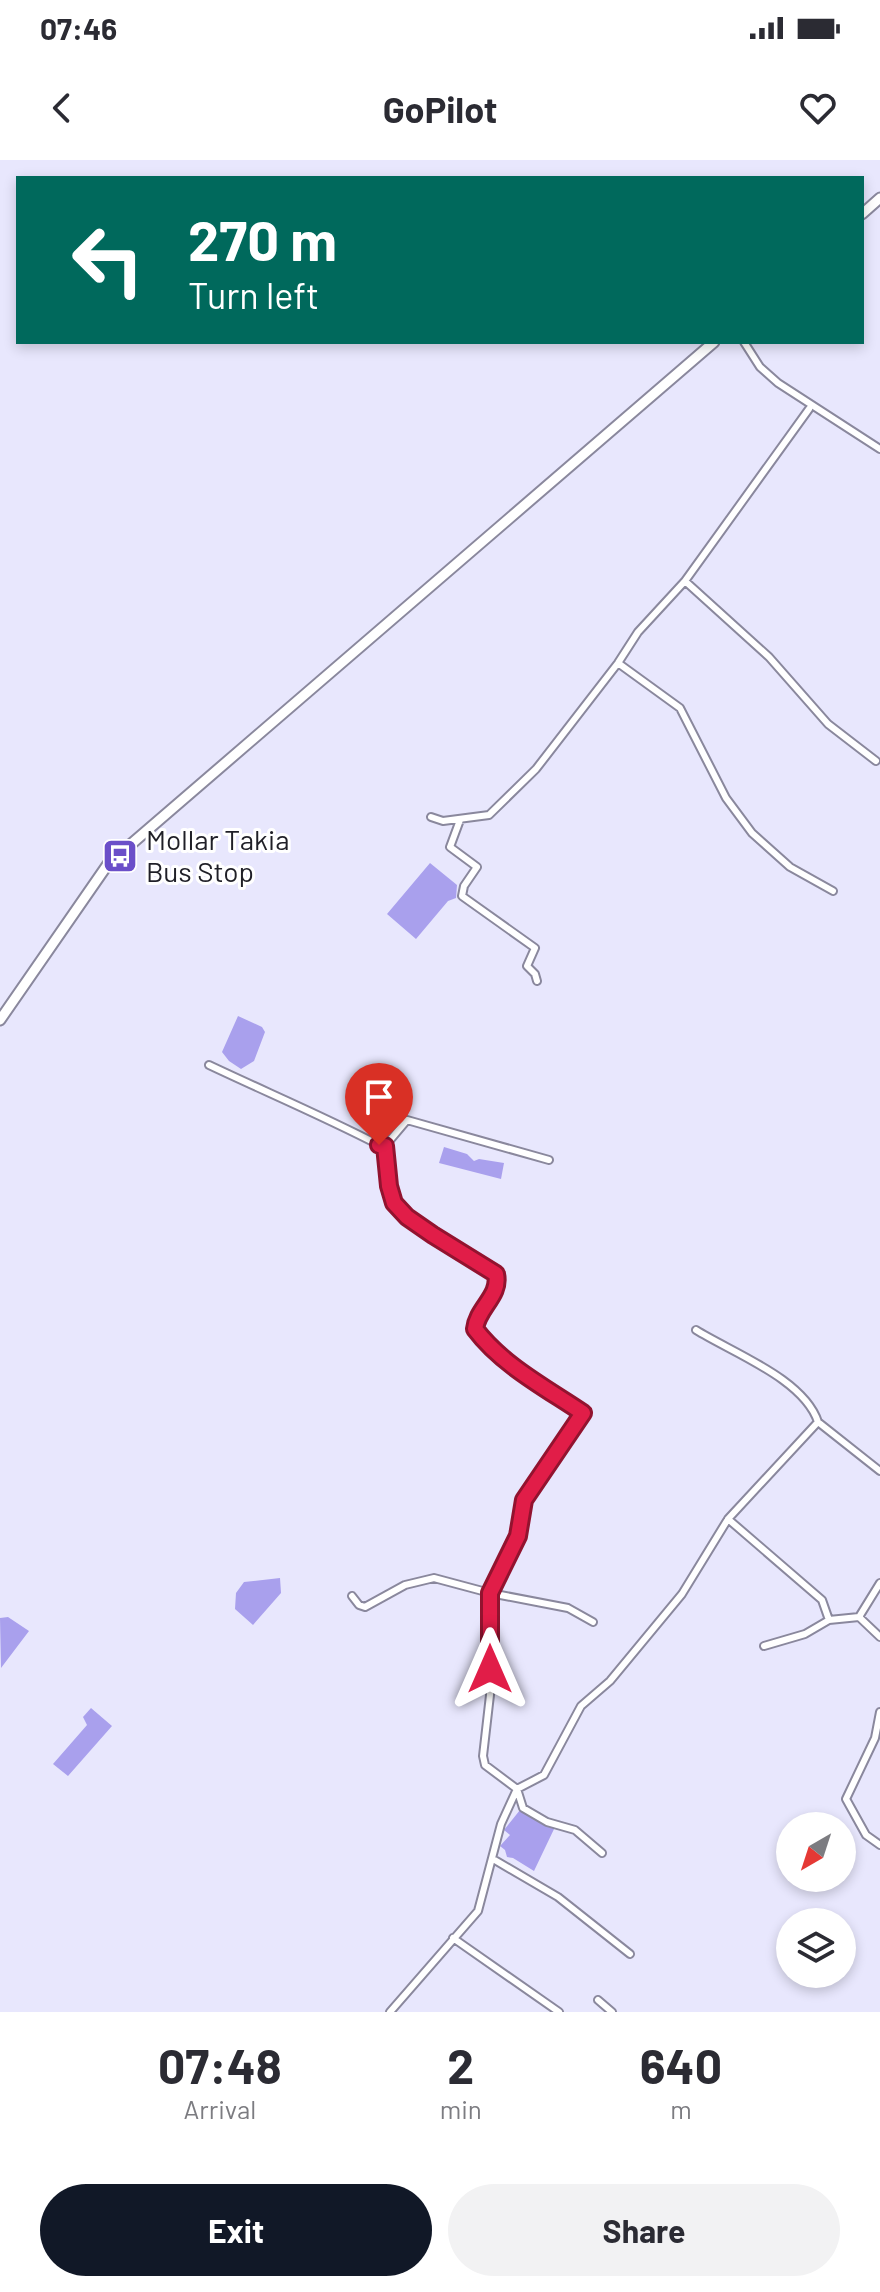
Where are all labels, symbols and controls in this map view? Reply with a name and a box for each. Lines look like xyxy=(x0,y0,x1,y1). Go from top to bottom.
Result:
text: 07:46 xyxy=(40,10,117,46)
icon: back xyxy=(40,86,84,130)
icon: heart xyxy=(796,86,840,130)
text: GoPilot xyxy=(383,87,497,130)
text: 270 m xyxy=(188,205,337,272)
icon: left xyxy=(56,208,160,312)
text: Turn left xyxy=(188,273,319,316)
place label: Mollar Takia Bus Stop xyxy=(146,822,290,888)
bus stop icon: Mollar Takia Bus Stop xyxy=(101,837,139,875)
pin xyxy=(345,1063,413,1145)
icon: arrive xyxy=(357,1075,401,1119)
position arrow xyxy=(448,1627,532,1711)
north arrow xyxy=(776,1812,856,1892)
map controls xyxy=(776,1812,856,1988)
button: layers xyxy=(776,1908,856,1988)
text: 07:48 xyxy=(158,2036,282,2094)
text: 2 xyxy=(447,2036,474,2094)
text: 640 xyxy=(640,2036,722,2094)
text: Arrival xyxy=(183,2093,256,2124)
text: min xyxy=(440,2093,482,2124)
text: m xyxy=(670,2093,692,2124)
button: Exit xyxy=(40,2184,432,2276)
button: Share xyxy=(448,2184,840,2276)

